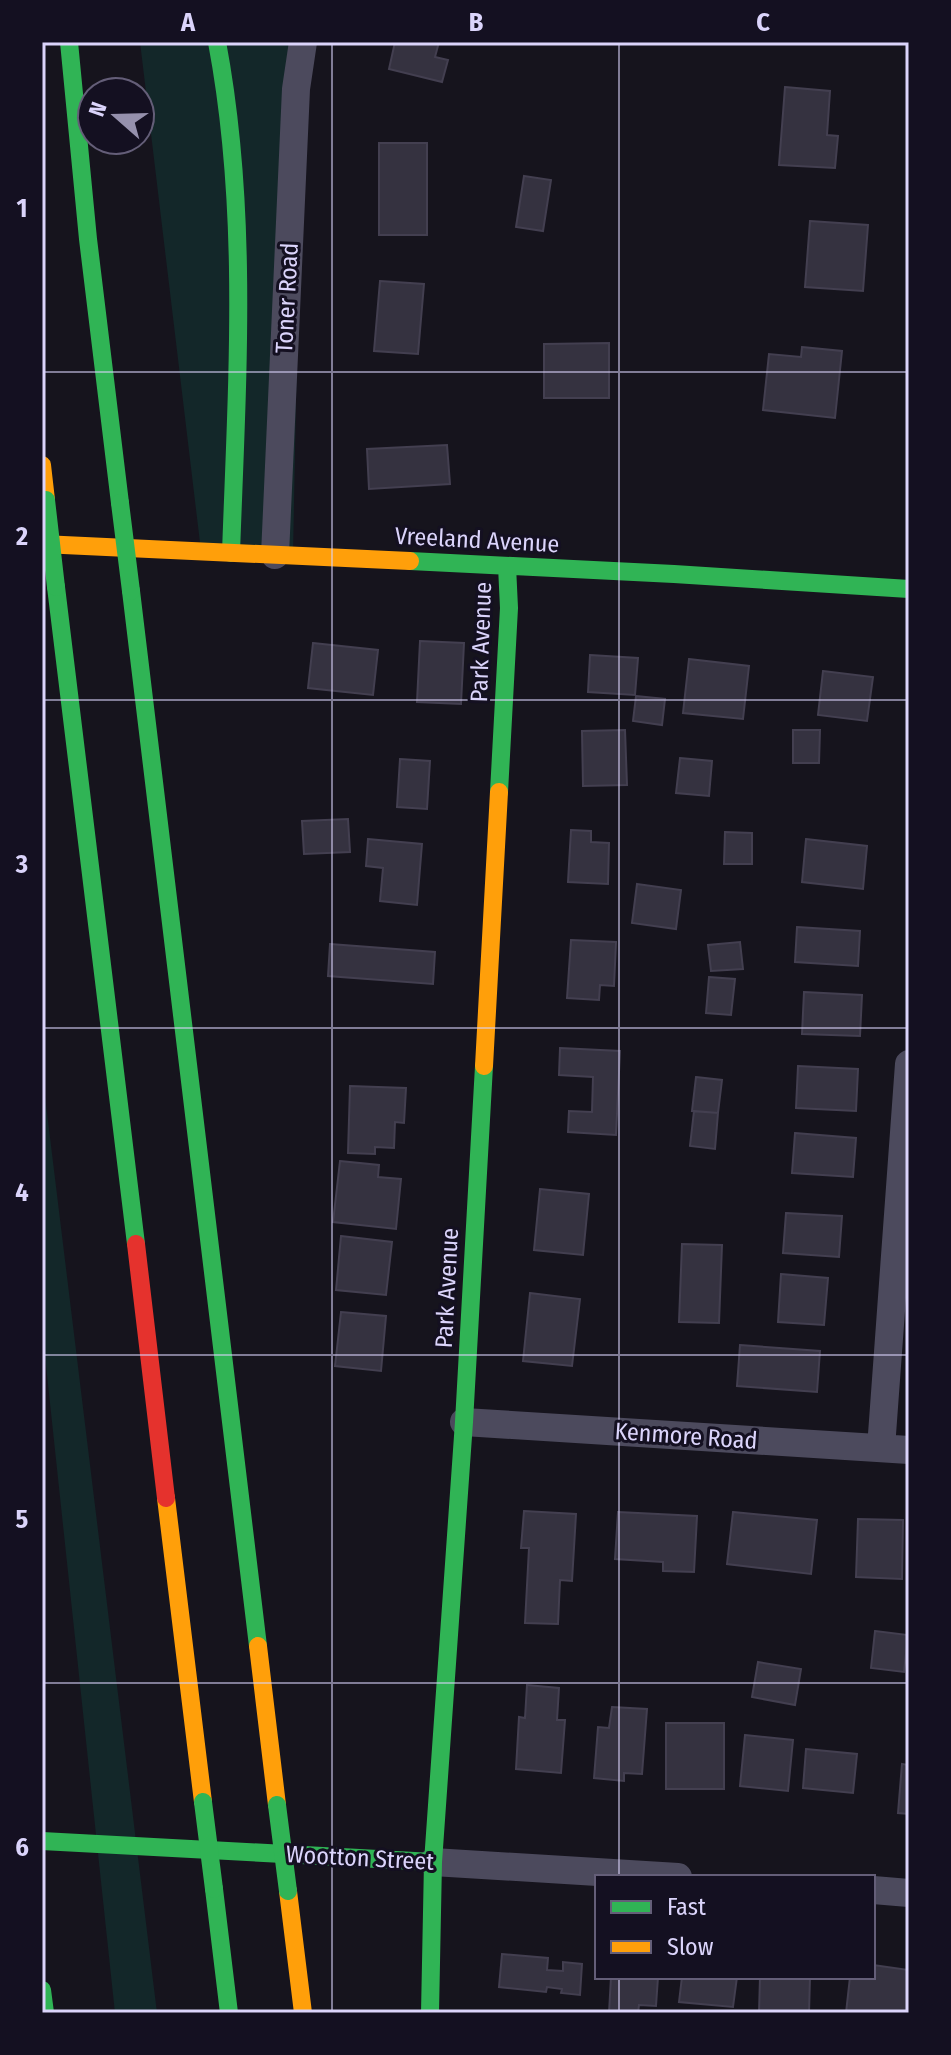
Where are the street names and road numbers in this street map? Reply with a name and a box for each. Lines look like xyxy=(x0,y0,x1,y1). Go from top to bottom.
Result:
street label: Toner Road xyxy=(270,242,304,354)
street label: Vreeland Avenue xyxy=(394,522,560,558)
street label: Park Avenue xyxy=(465,581,497,703)
street label: Park Avenue xyxy=(430,1227,464,1349)
street label: Kenmore Road xyxy=(614,1417,758,1455)
street label: Wootton Street xyxy=(285,1840,435,1876)

